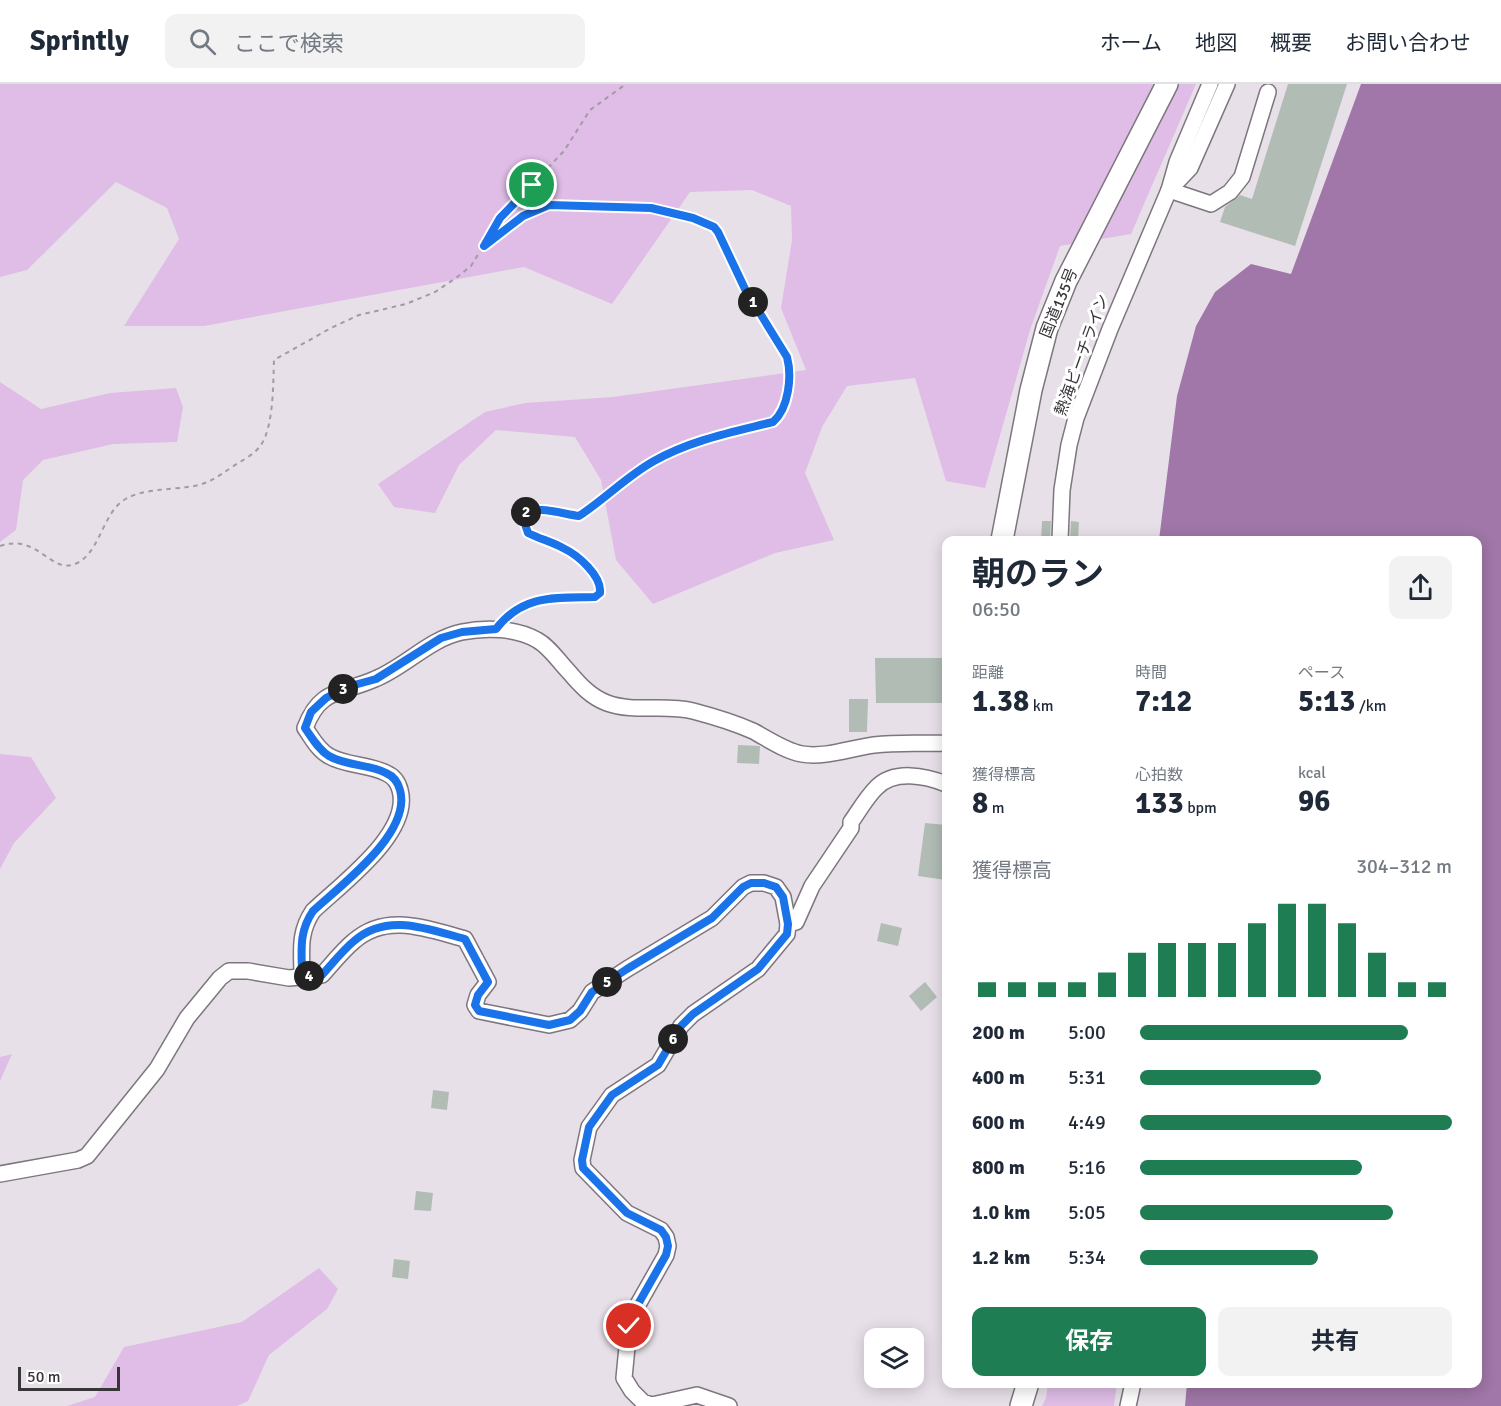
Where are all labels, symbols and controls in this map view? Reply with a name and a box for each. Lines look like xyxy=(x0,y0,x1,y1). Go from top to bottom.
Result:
search box xyxy=(165,14,585,68)
text: Sprintly xyxy=(30,24,129,58)
icon: search xyxy=(186,25,219,58)
text: ここで検索 xyxy=(234,30,344,57)
text: ホーム xyxy=(1100,30,1162,56)
text: 地図 xyxy=(1195,30,1237,56)
text: 概要 xyxy=(1270,30,1312,56)
text: お問い合わせ xyxy=(1345,30,1471,56)
pin xyxy=(506,159,557,210)
icon: arrive xyxy=(515,168,548,201)
street label: 国道135号 xyxy=(1036,265,1082,341)
pin: 1 xyxy=(738,287,768,317)
street label: 熱海ビーチライン xyxy=(1051,291,1113,419)
text: 1 xyxy=(749,292,757,312)
pin: 2 xyxy=(511,497,541,527)
text: 2 xyxy=(522,502,530,522)
text: 朝のラン xyxy=(972,554,1104,595)
button: share xyxy=(1389,556,1452,619)
text: 06:50 xyxy=(972,597,1021,622)
text: 距離 xyxy=(972,663,1004,683)
text: 時間 xyxy=(1135,663,1167,683)
text: ペース xyxy=(1298,663,1345,683)
pin: 3 xyxy=(328,674,358,704)
text: 3 xyxy=(339,679,347,699)
text: 1.38 xyxy=(972,683,1029,720)
text: 7:12 xyxy=(1135,683,1192,720)
text: 5:13 xyxy=(1298,683,1355,720)
text: km xyxy=(1029,696,1054,716)
text: /km xyxy=(1355,696,1387,716)
text: kcal xyxy=(1298,763,1326,783)
text: 獲得標高 xyxy=(972,765,1036,785)
text: 心拍数 xyxy=(1135,765,1183,785)
text: 96 xyxy=(1298,783,1330,820)
text: 8 xyxy=(972,785,988,822)
text: 133 xyxy=(1135,785,1184,822)
text: m xyxy=(988,798,1004,818)
text: bpm xyxy=(1184,798,1217,818)
text: 304–312 m xyxy=(1356,854,1452,879)
text: 獲得標高 xyxy=(972,858,1052,883)
pin: 4 xyxy=(294,961,324,991)
text: 4 xyxy=(305,966,313,986)
pin: 5 xyxy=(592,967,622,997)
text: 5 xyxy=(603,972,611,992)
text: 200 m xyxy=(972,1020,1025,1045)
text: 5:00 xyxy=(1068,1020,1106,1045)
pin: 6 xyxy=(658,1024,688,1054)
text: 6 xyxy=(669,1029,677,1049)
text: 400 m xyxy=(972,1065,1025,1090)
text: 5:31 xyxy=(1068,1065,1106,1090)
text: 600 m xyxy=(972,1110,1025,1135)
text: 4:49 xyxy=(1068,1110,1106,1135)
text: 800 m xyxy=(972,1155,1025,1180)
text: 5:16 xyxy=(1068,1155,1106,1180)
text: 1.0 km xyxy=(972,1200,1030,1225)
text: 5:05 xyxy=(1068,1200,1106,1225)
text: 1.2 km xyxy=(972,1245,1030,1270)
text: 5:34 xyxy=(1068,1245,1106,1270)
pin xyxy=(603,1300,654,1351)
button: 保存 xyxy=(972,1307,1206,1376)
button: 共有 xyxy=(1218,1307,1452,1376)
icon: check xyxy=(612,1309,645,1342)
map controls xyxy=(864,1328,924,1388)
button: layers xyxy=(864,1328,924,1388)
scale bar xyxy=(18,1364,120,1392)
text: 50 m xyxy=(27,1367,61,1387)

